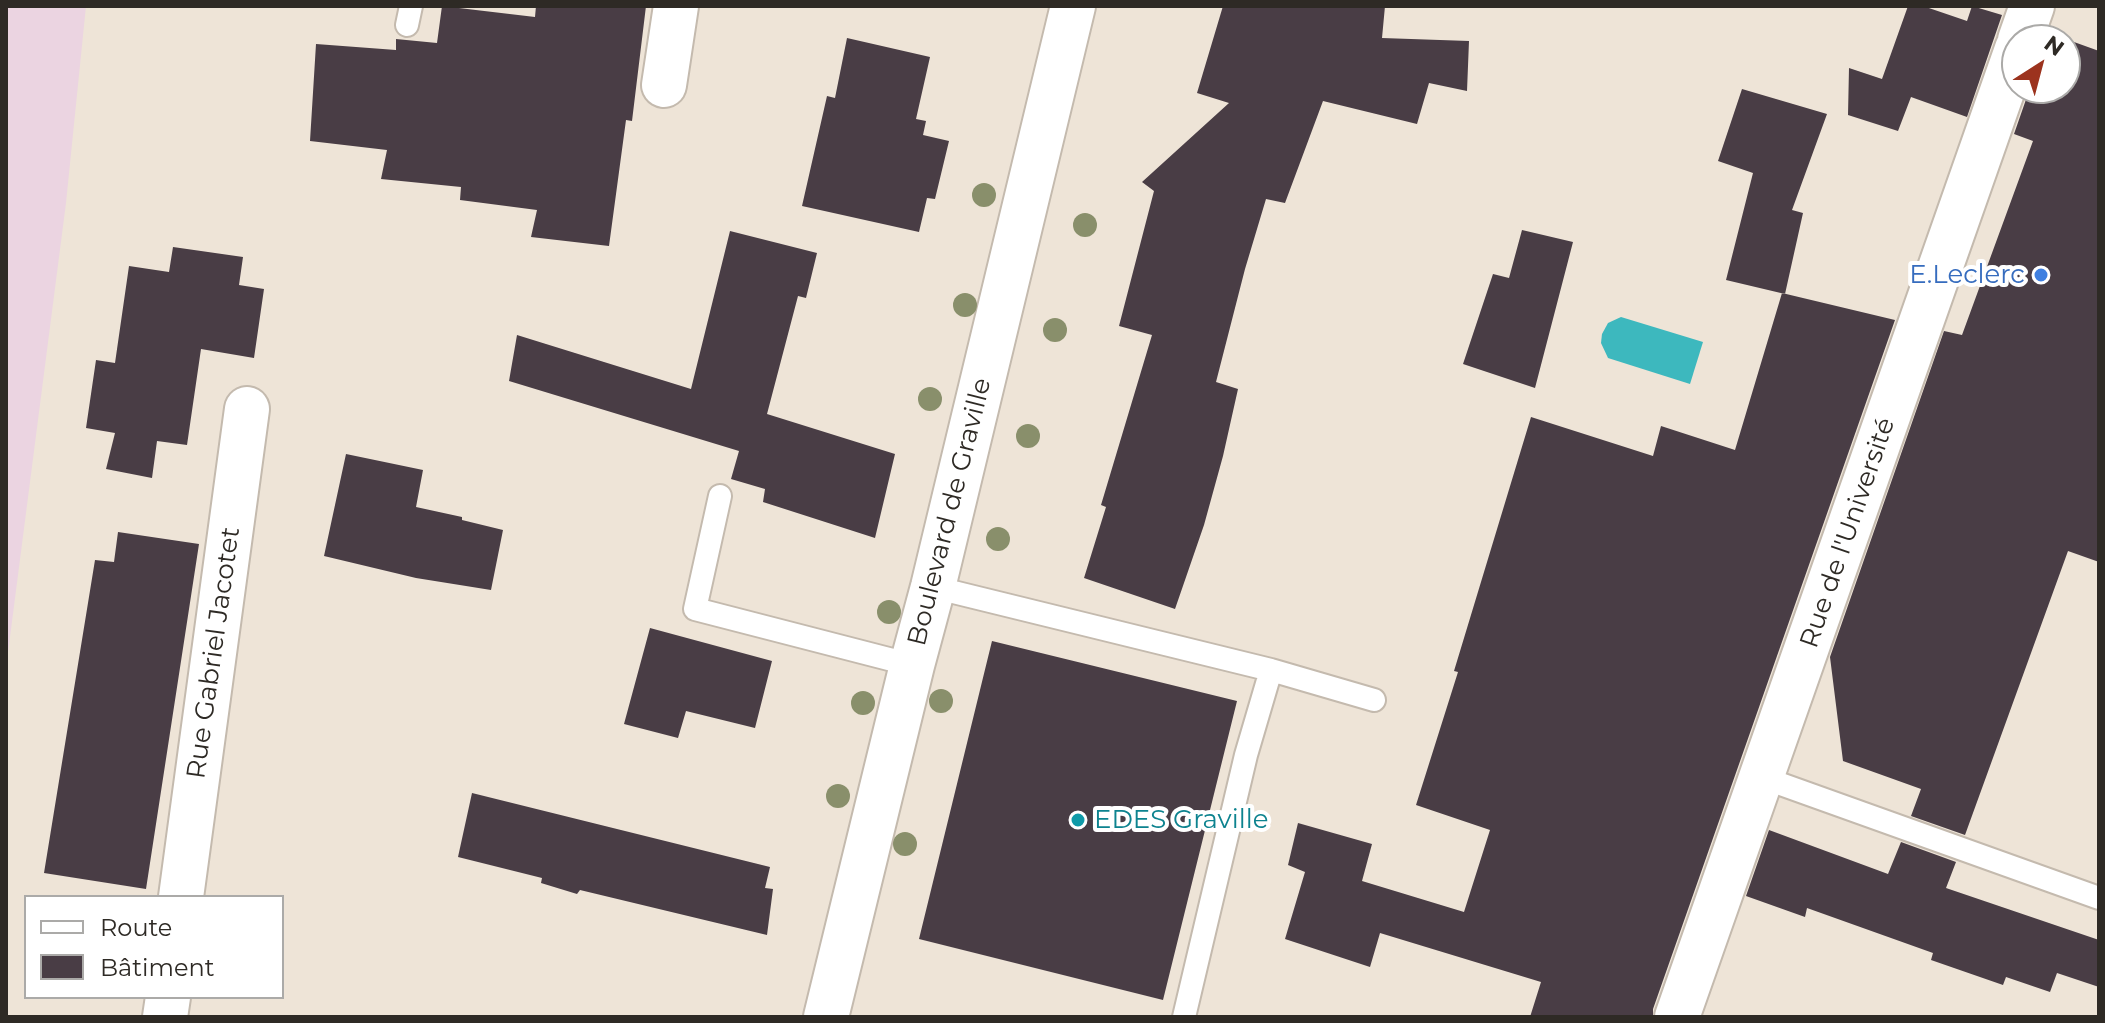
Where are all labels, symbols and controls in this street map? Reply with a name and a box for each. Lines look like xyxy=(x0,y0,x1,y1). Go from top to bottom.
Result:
north arrow xyxy=(2001,24,2081,104)
text: N xyxy=(2039,30,2069,62)
place label: E.Leclerc xyxy=(1909,259,2025,291)
marker: E.Leclerc xyxy=(2032,266,2050,284)
street label: Boulevard de Graville xyxy=(902,375,998,649)
street label: Rue de l'Université xyxy=(1794,414,1902,652)
street label: Rue Gabriel Jacotet xyxy=(181,525,247,781)
place label: EDES Graville xyxy=(1094,804,1268,836)
marker: EDES Graville xyxy=(1069,811,1087,829)
legend xyxy=(24,895,284,999)
text: Route xyxy=(100,913,172,942)
text: Bâtiment xyxy=(100,953,214,982)

